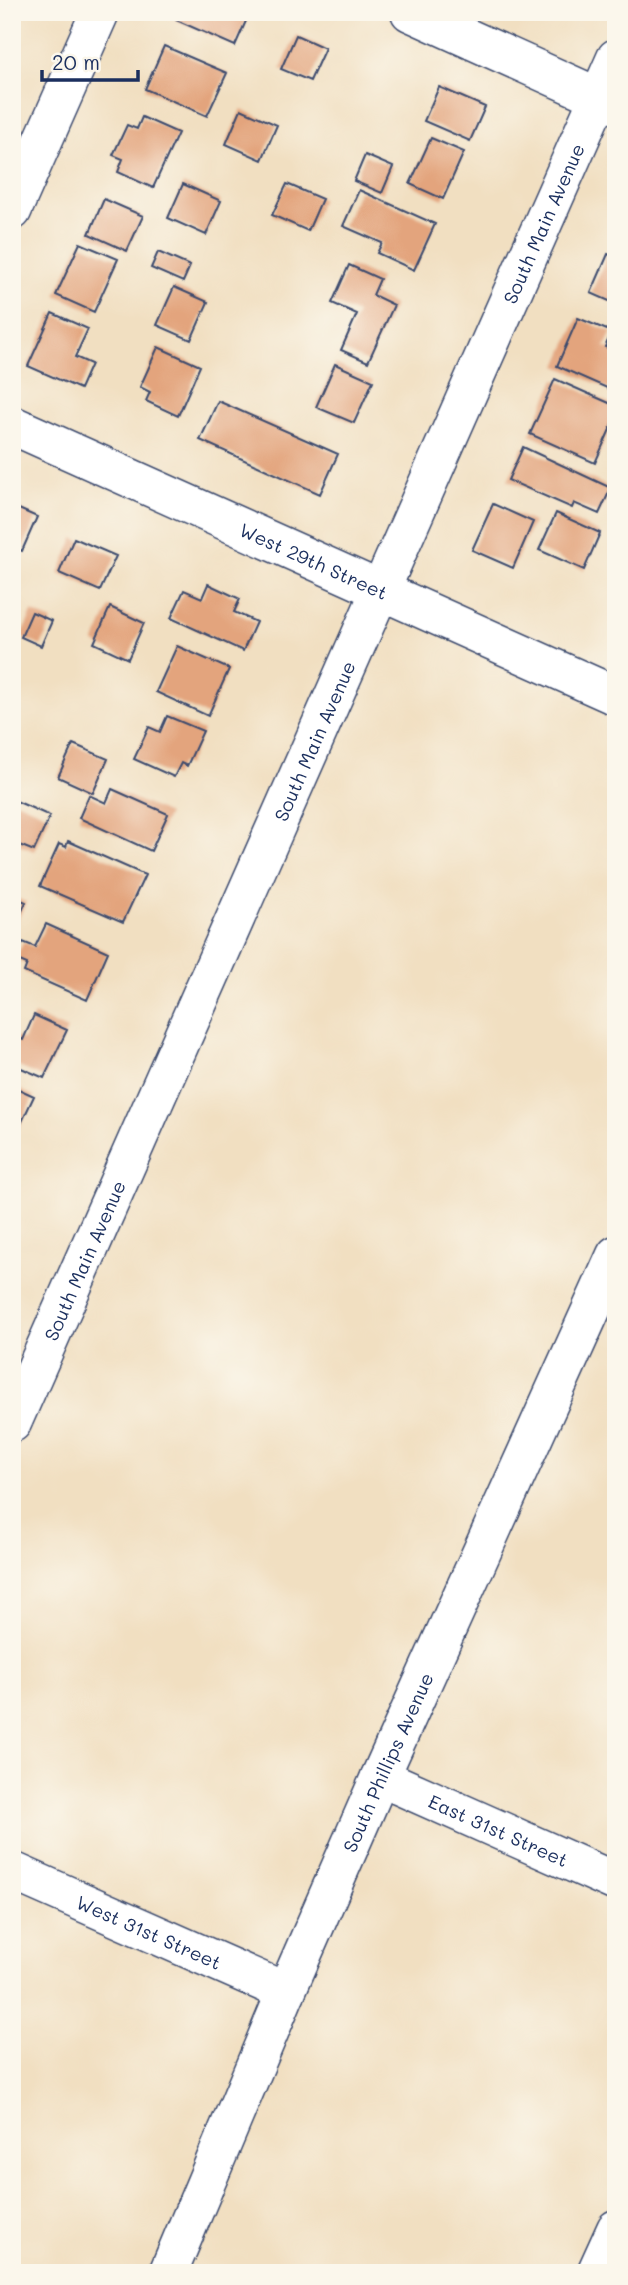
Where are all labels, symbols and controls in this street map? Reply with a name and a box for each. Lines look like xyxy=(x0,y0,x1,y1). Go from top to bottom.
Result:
scale bar xyxy=(42,38,138,82)
text: 20 m xyxy=(52,48,100,75)
street label: South Main Avenue xyxy=(497,139,589,307)
street label: West 29th Street xyxy=(236,516,392,605)
street label: South Main Avenue xyxy=(267,657,360,825)
street label: South Main Avenue xyxy=(38,1176,130,1344)
street label: South Phillips Avenue xyxy=(336,1668,438,1856)
street label: East 31st Street xyxy=(425,1788,573,1872)
street label: West 31st Street xyxy=(73,1889,226,1975)

